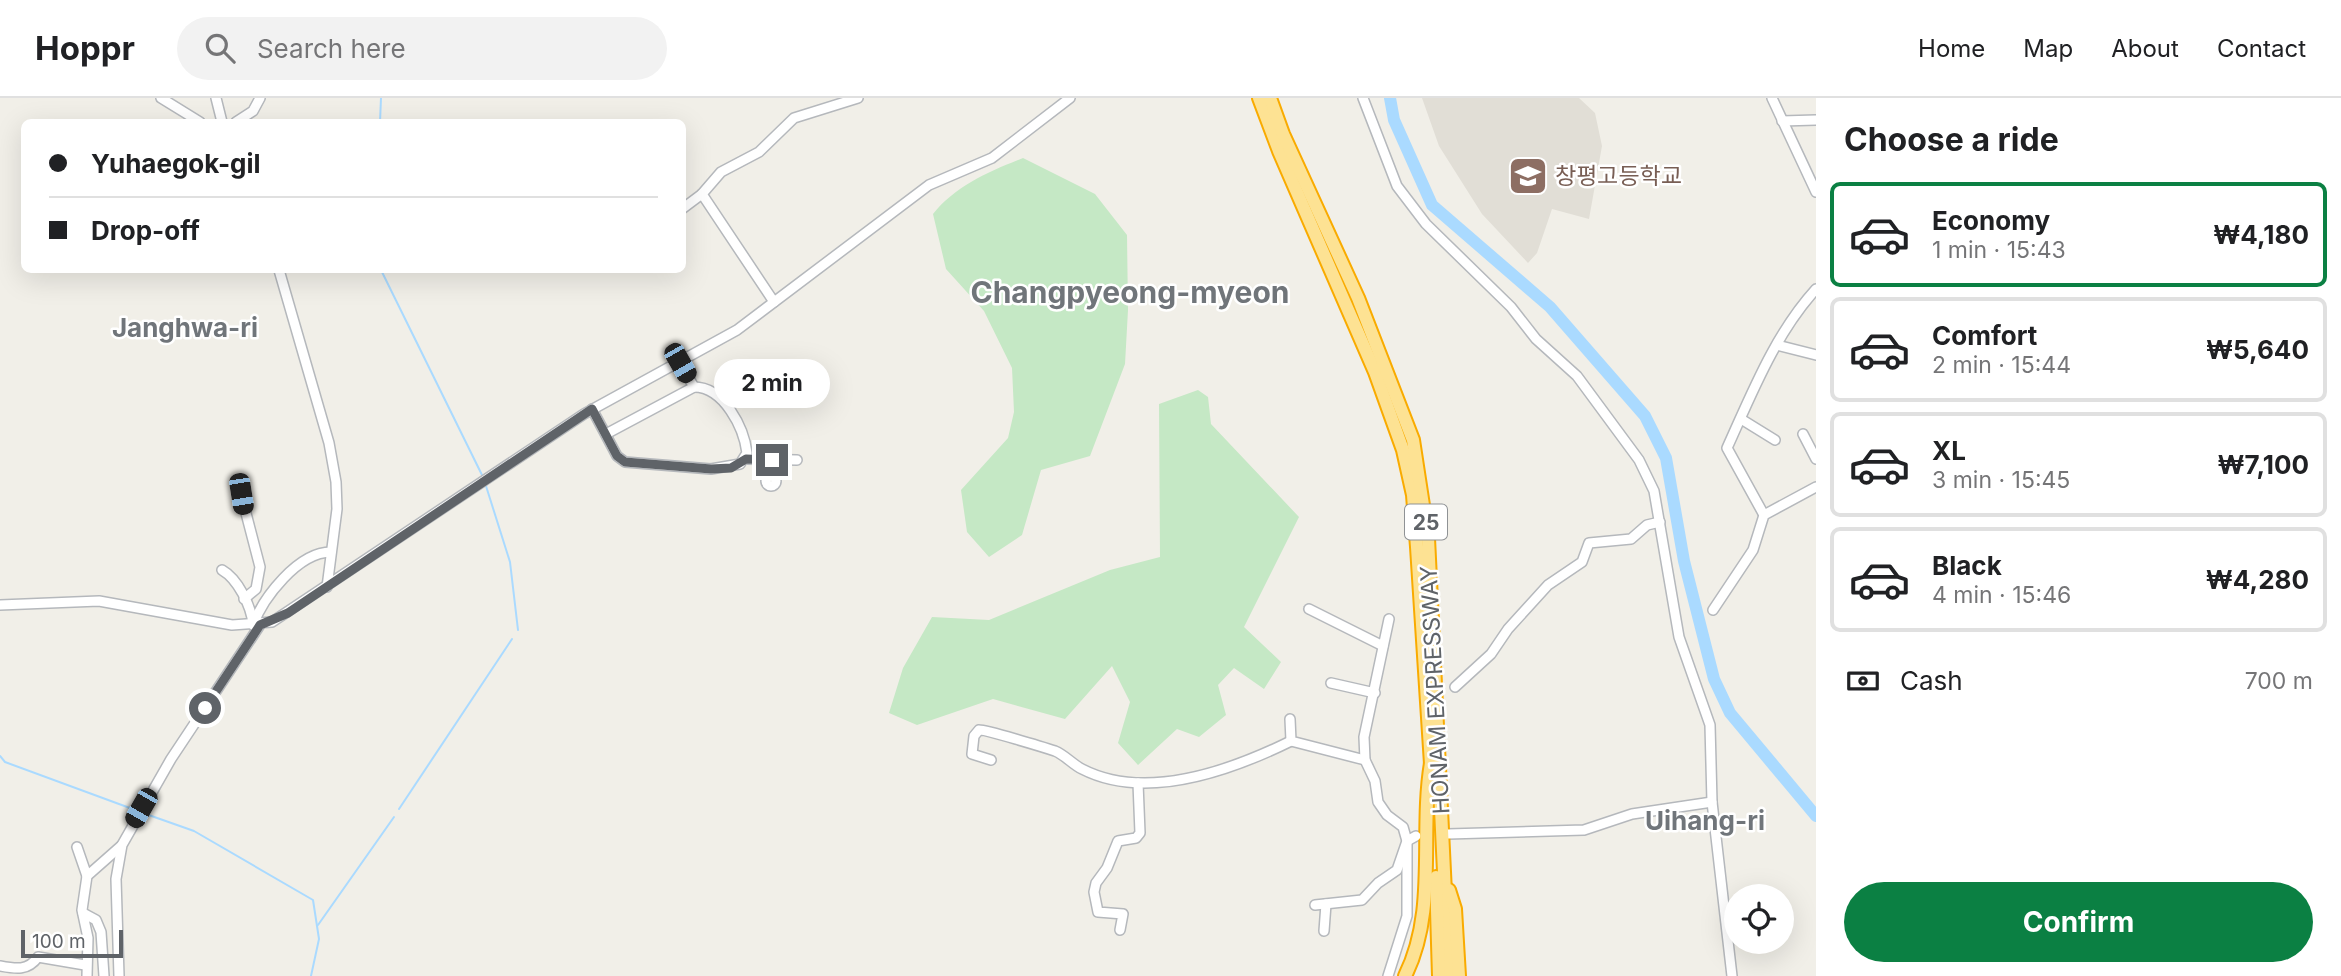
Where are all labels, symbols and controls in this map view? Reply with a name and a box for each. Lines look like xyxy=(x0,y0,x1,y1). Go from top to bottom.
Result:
search box xyxy=(177,17,667,80)
text: Hoppr xyxy=(35,28,135,68)
icon: search xyxy=(201,29,239,67)
text: Search here xyxy=(257,33,406,64)
text: Home xyxy=(1918,34,1985,63)
text: Map xyxy=(2023,34,2073,63)
text: About xyxy=(2111,34,2179,63)
text: Contact xyxy=(2217,34,2306,63)
text: Choose a ride xyxy=(1844,120,2059,159)
text: Yuhaegok-gil xyxy=(91,148,261,179)
school or university icon: 창평고등학교 xyxy=(1507,155,1549,197)
place label: 창평고등학교 xyxy=(1555,162,1682,190)
icon: car xyxy=(1848,203,1911,266)
text: Economy xyxy=(1932,205,2050,236)
text: Drop-off xyxy=(91,215,200,246)
text: ₩4,180 xyxy=(2213,219,2309,250)
text: 1 min · 15:43 xyxy=(1932,236,2066,264)
district label: Changpyeong-myeon xyxy=(970,274,1290,310)
district label: Janghwa-ri xyxy=(112,312,258,343)
icon: car xyxy=(1848,318,1911,381)
text: Comfort xyxy=(1932,320,2037,351)
text: ₩5,640 xyxy=(2206,334,2309,365)
car xyxy=(661,340,700,386)
text: 2 min · 15:44 xyxy=(1932,351,2071,379)
callout: 2 min xyxy=(714,358,830,408)
text: 2 min xyxy=(741,369,803,397)
icon: car xyxy=(1848,433,1911,496)
text: XL xyxy=(1932,435,1966,466)
route end xyxy=(756,444,788,476)
text: ₩7,100 xyxy=(2217,449,2309,480)
text: 3 min · 15:45 xyxy=(1932,466,2070,494)
car xyxy=(228,472,255,516)
road number: 25 xyxy=(1405,504,1447,540)
icon: car xyxy=(1848,548,1911,611)
text: Black xyxy=(1932,550,2002,581)
text: ₩4,280 xyxy=(2206,564,2309,595)
street label: HONAM EXPRESSWAY xyxy=(1414,565,1455,815)
text: 4 min · 15:46 xyxy=(1932,581,2071,609)
icon: cash xyxy=(1844,662,1882,700)
text: Cash xyxy=(1900,665,1963,696)
text: 700 m xyxy=(2245,667,2313,695)
route start xyxy=(189,692,221,724)
car xyxy=(122,785,161,831)
district label: Uihang-ri xyxy=(1645,805,1765,836)
button: Confirm xyxy=(1844,882,2313,962)
map controls xyxy=(1724,884,1794,954)
button: locate xyxy=(1724,884,1794,954)
scale bar xyxy=(21,927,122,959)
text: 100 m xyxy=(32,930,86,953)

